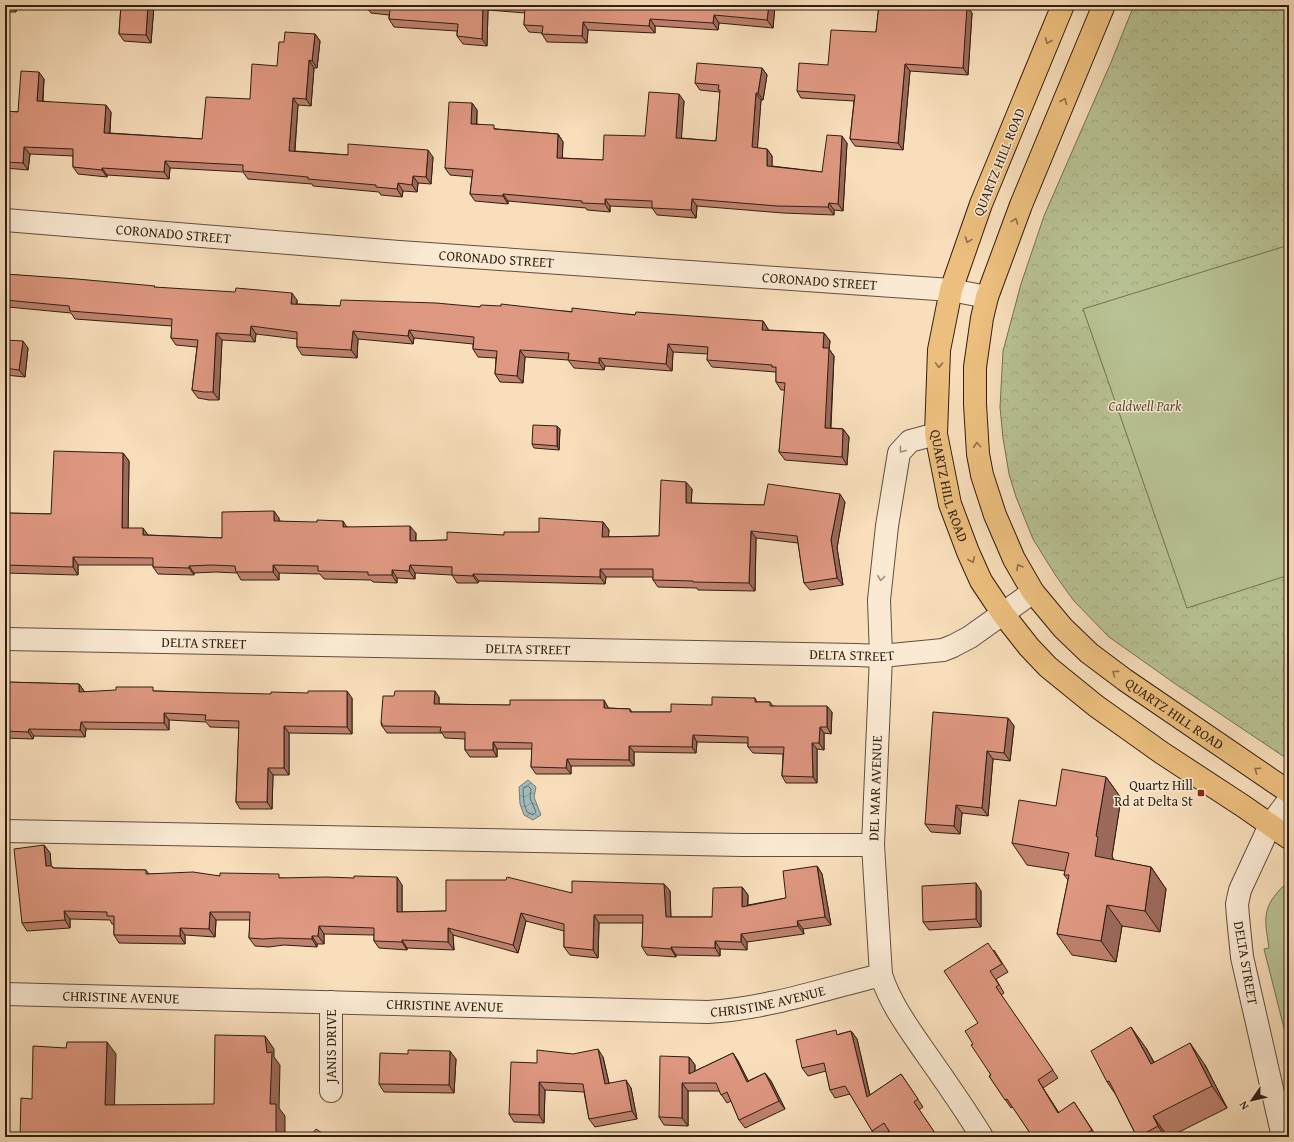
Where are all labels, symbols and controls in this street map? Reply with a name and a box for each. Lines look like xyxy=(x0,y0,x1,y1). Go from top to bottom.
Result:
one-way arrow xyxy=(1045,38,1053,45)
one-way arrow xyxy=(1059,97,1067,105)
street label: QUARTZ HILL ROAD xyxy=(968,105,1030,219)
one-way arrow xyxy=(1010,218,1019,225)
street label: CORONADO STREET xyxy=(115,219,232,248)
one-way arrow xyxy=(965,236,973,243)
street label: CORONADO STREET xyxy=(438,245,555,273)
street label: CORONADO STREET xyxy=(762,267,878,295)
one-way arrow xyxy=(934,362,943,368)
park label: Caldwell Park xyxy=(1109,396,1182,416)
street label: QUARTZ HILL ROAD xyxy=(925,428,973,545)
one-way arrow xyxy=(973,442,982,448)
one-way arrow xyxy=(900,446,907,453)
one-way arrow xyxy=(967,555,975,563)
one-way arrow xyxy=(1016,564,1023,571)
one-way arrow xyxy=(877,575,886,581)
street label: DELTA STREET xyxy=(161,632,247,654)
street label: DELTA STREET xyxy=(485,638,571,660)
street label: DELTA STREET xyxy=(809,644,895,666)
one-way arrow xyxy=(1112,670,1119,677)
street label: QUARTZ HILL ROAD xyxy=(1121,673,1228,755)
street label: DEL MAR AVENUE xyxy=(863,735,887,841)
one-way arrow xyxy=(1254,767,1261,775)
place label: Quartz Hill Rd at Delta St xyxy=(1114,775,1193,811)
marker: Quartz Hill Rd at Delta St xyxy=(1196,788,1206,798)
street label: DELTA STREET xyxy=(1229,919,1263,1007)
street label: CHRISTINE AVENUE xyxy=(710,980,827,1022)
street label: CHRISTINE AVENUE xyxy=(62,985,180,1008)
street label: CHRISTINE AVENUE xyxy=(386,994,503,1017)
street label: JANIS DRIVE xyxy=(321,1009,341,1085)
north arrow xyxy=(1232,1080,1272,1120)
text: N xyxy=(1235,1098,1252,1113)

